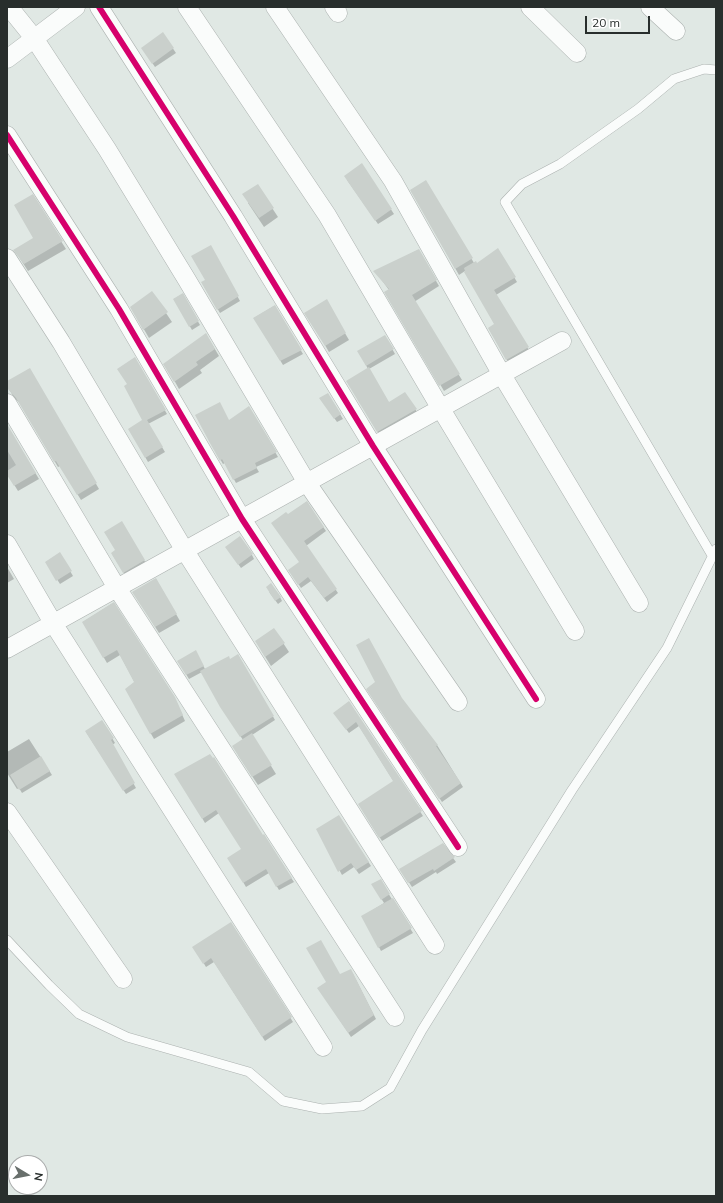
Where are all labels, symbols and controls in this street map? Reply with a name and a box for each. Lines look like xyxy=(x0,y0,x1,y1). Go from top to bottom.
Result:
scale bar xyxy=(587,8,652,34)
text: 20 m xyxy=(592,15,620,30)
north arrow xyxy=(8,1155,48,1195)
text: N xyxy=(31,1172,46,1182)

